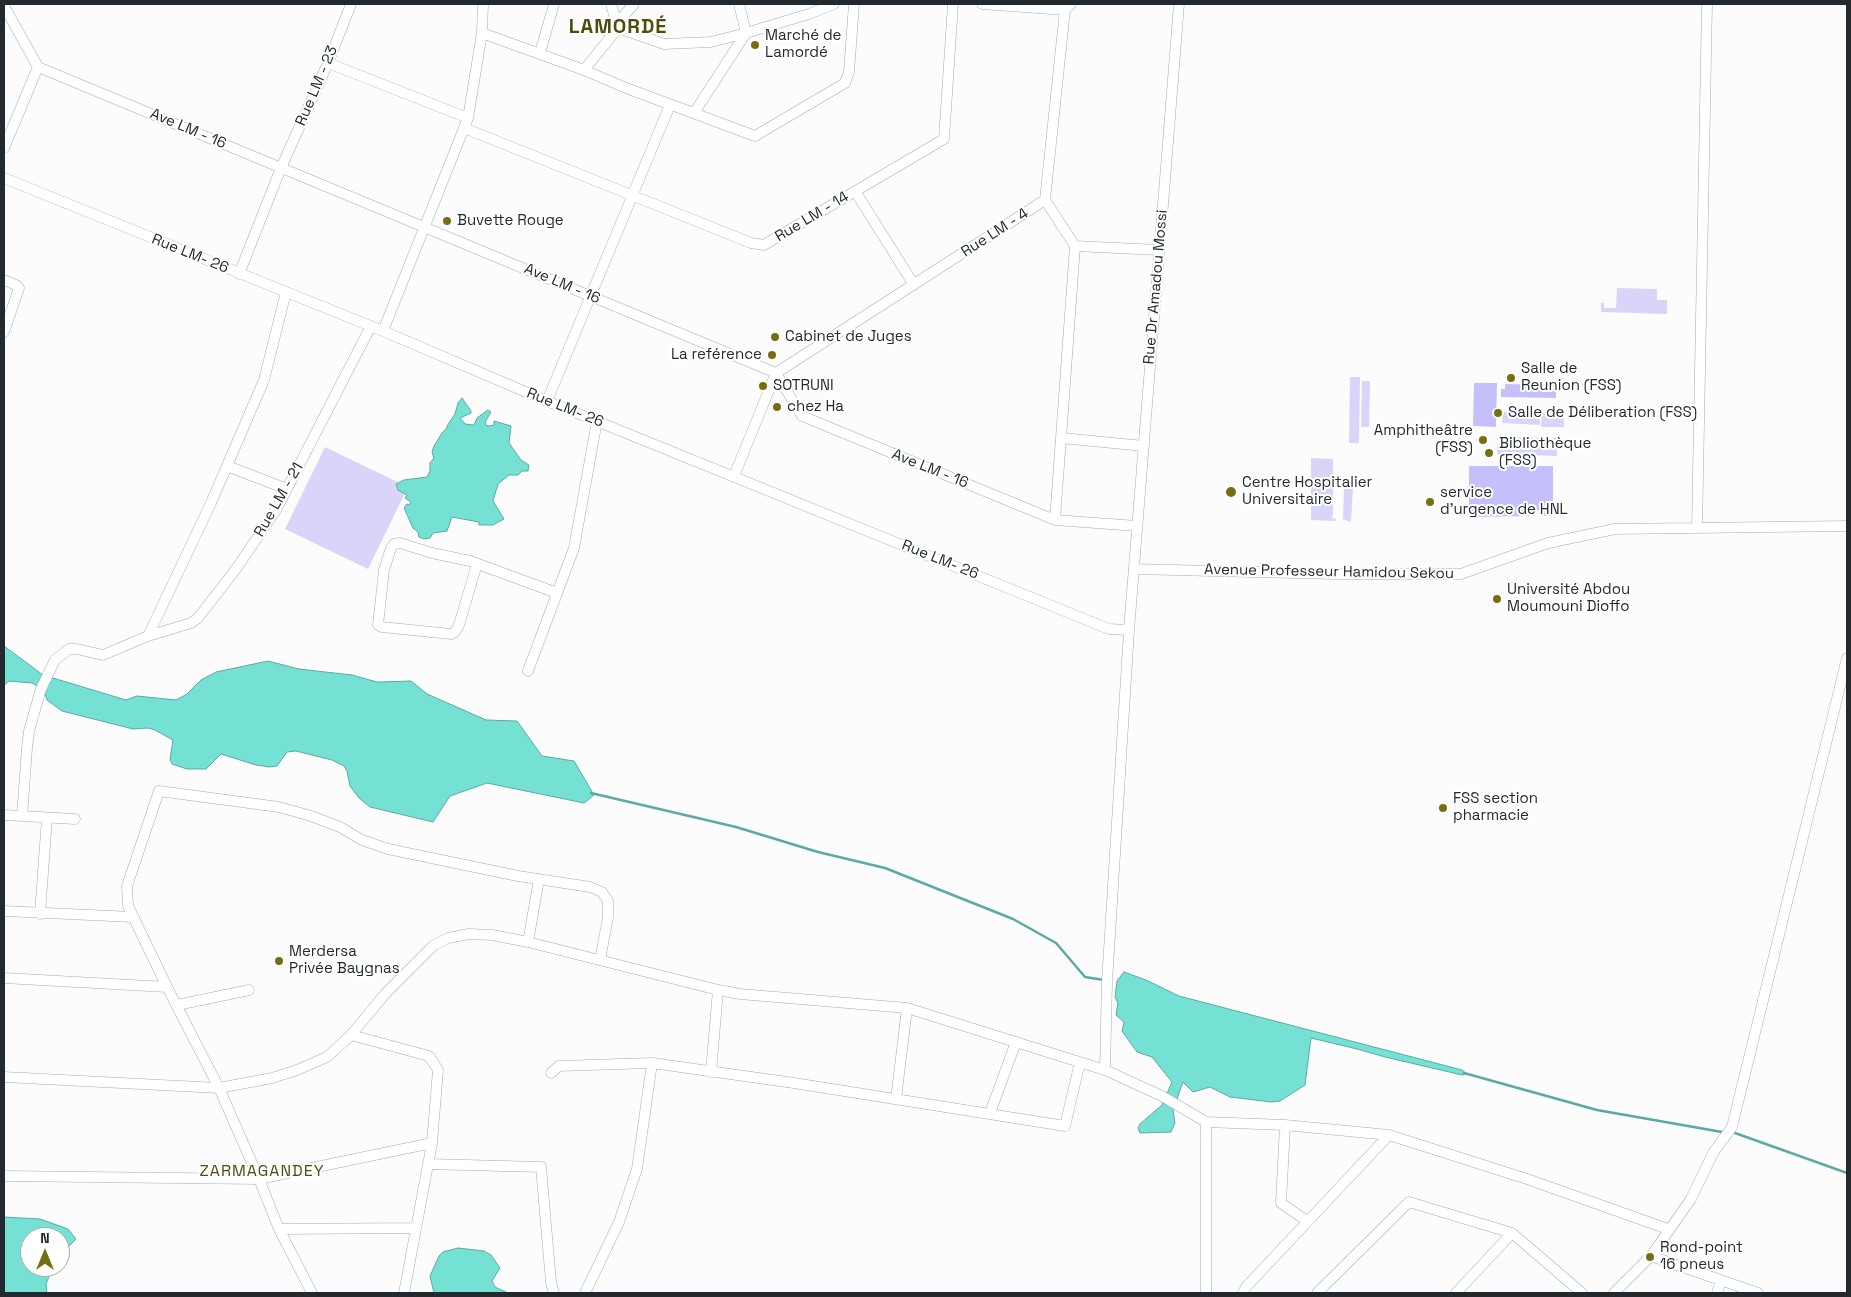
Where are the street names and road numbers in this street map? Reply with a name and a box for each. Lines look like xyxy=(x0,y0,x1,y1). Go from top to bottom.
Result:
street label: Rue LM - 23 xyxy=(292,43,342,129)
street label: Ave LM - 16 xyxy=(147,105,229,153)
street label: Rue LM - 14 xyxy=(772,188,852,246)
street label: Rue LM - 4 xyxy=(958,205,1032,261)
street label: Rue Dr Amadou Mossi xyxy=(1140,209,1172,365)
street label: Rue LM- 26 xyxy=(149,230,231,278)
street label: Ave LM - 16 xyxy=(521,260,603,308)
street label: Rue LM- 26 xyxy=(524,384,606,432)
street label: Ave LM - 16 xyxy=(889,446,971,492)
street label: Rue LM - 21 xyxy=(251,460,307,540)
street label: Rue LM- 26 xyxy=(899,536,981,584)
street label: Avenue Professeur Hamidou Sekou xyxy=(1204,561,1454,583)

